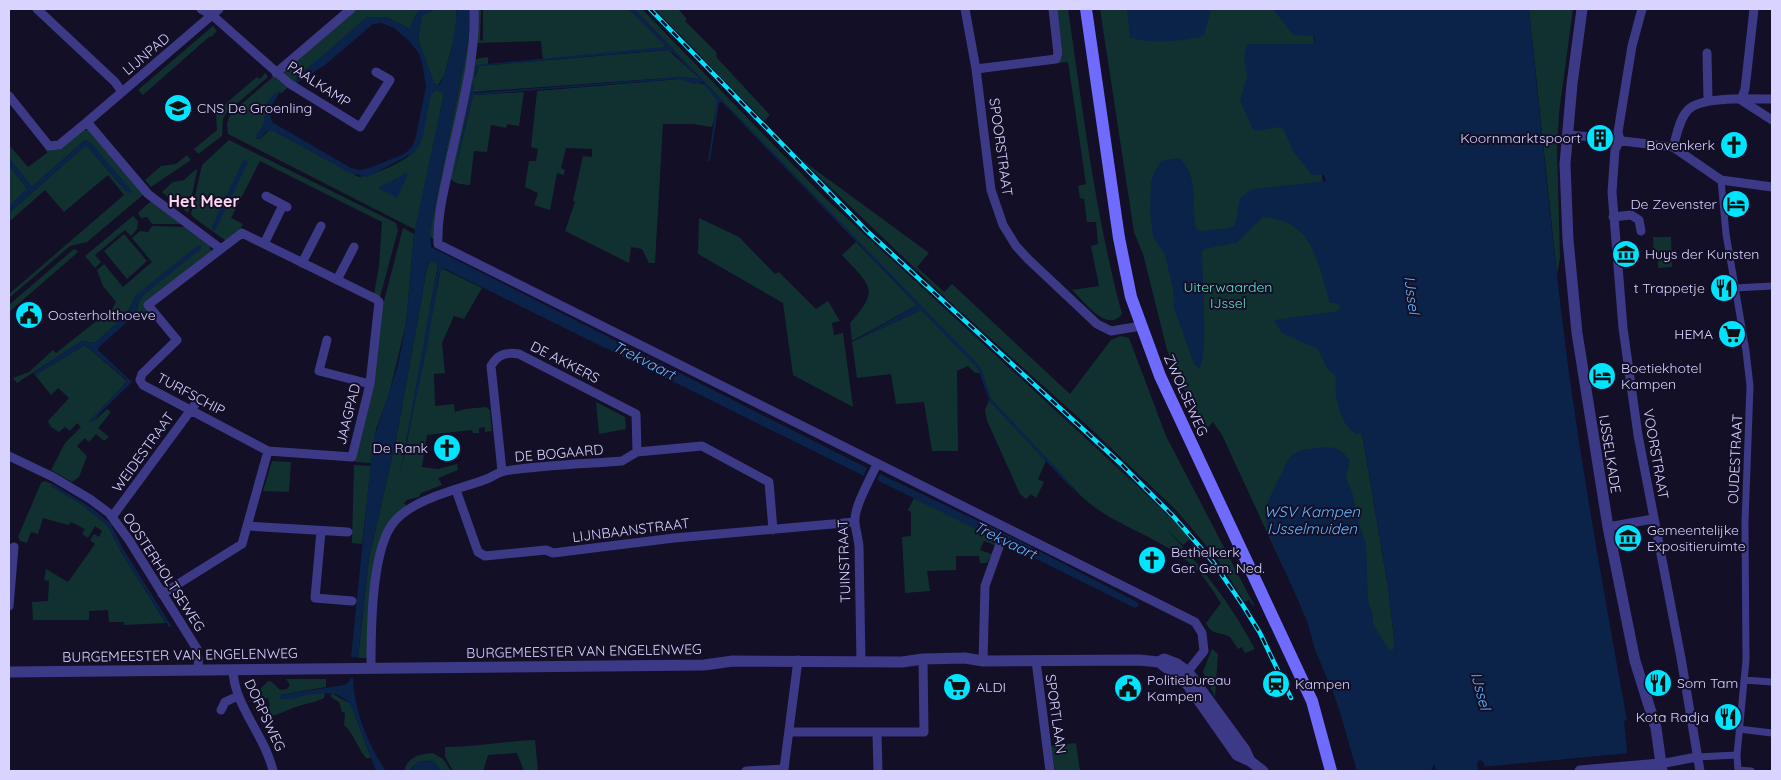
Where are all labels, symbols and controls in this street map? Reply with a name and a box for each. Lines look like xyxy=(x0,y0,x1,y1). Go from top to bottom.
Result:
street label: LIJNPAD xyxy=(119,29,173,79)
street label: PAALKAMP xyxy=(284,57,354,111)
school or university icon: CNS De Groenling xyxy=(163,93,193,123)
street label: SPOORSTRAAT xyxy=(985,97,1017,197)
place label: CNS De Groenling xyxy=(197,99,312,117)
building icon: Koornmarktspoort xyxy=(1585,123,1615,153)
place label: Koornmarktspoort xyxy=(1460,129,1581,147)
church icon: Bovenkerk xyxy=(1719,130,1749,160)
place label: Bovenkerk xyxy=(1646,136,1715,154)
hotel icon: De Zevenster xyxy=(1721,189,1751,219)
district label: Het Meer xyxy=(169,191,239,211)
place label: De Zevenster xyxy=(1630,195,1718,213)
museum icon: Huys der Kunsten xyxy=(1611,239,1641,269)
place label: Huys der Kunsten xyxy=(1645,245,1759,263)
restaurant icon: t Trappetje xyxy=(1709,273,1739,303)
water label: IJssel xyxy=(1400,275,1424,317)
park label: Uiterwaarden IJssel xyxy=(1184,278,1272,312)
place label: t Trappetje xyxy=(1634,279,1705,297)
public building icon: Oosterholthoeve xyxy=(14,300,44,330)
place label: Oosterholthoeve xyxy=(48,306,156,324)
supermarket icon: HEMA xyxy=(1717,319,1747,349)
place label: HEMA xyxy=(1674,325,1713,343)
water label: Trekvaart xyxy=(610,336,680,385)
street label: DE AKKERS xyxy=(528,337,603,387)
street label: ZWOLSEWEG xyxy=(1160,351,1212,439)
place label: Boetiekhotel Kampen xyxy=(1621,359,1702,393)
hotel icon: Boetiekhotel Kampen xyxy=(1587,361,1617,391)
street label: TURFSCHIP xyxy=(154,369,228,419)
street label: JAAGPAD xyxy=(332,382,364,446)
street label: VOORSTRAAT xyxy=(1639,407,1673,501)
street label: WEIDESTRAAT xyxy=(108,408,178,496)
street label: IJSSELKADE xyxy=(1595,413,1625,495)
street label: OUDESTRAAT xyxy=(1724,413,1746,505)
church icon: De Rank xyxy=(432,433,462,463)
place label: De Rank xyxy=(373,439,428,457)
street label: DE BOGAARD xyxy=(514,440,604,466)
water label: WSV Kampen IJsselmuiden xyxy=(1264,502,1360,538)
street label: OOSTERHOLTSEWEG xyxy=(119,509,209,635)
street label: LIJNBAANSTRAAT xyxy=(571,514,691,546)
water label: Trekvaart xyxy=(971,517,1041,564)
street label: TUINSTRAAT xyxy=(834,519,854,603)
place label: Gemeentelijke Expositieruimte xyxy=(1647,521,1746,555)
museum icon: Gemeentelijke Expositieruimte xyxy=(1613,523,1643,553)
place label: Bethelkerk Ger. Gem. Ned. xyxy=(1171,543,1265,577)
church icon: Bethelkerk Ger. Gem. Ned. xyxy=(1137,545,1167,575)
street label: BURGEMEESTER VAN ENGELENWEG xyxy=(466,640,702,662)
street label: BURGEMEESTER VAN ENGELENWEG xyxy=(62,644,298,666)
restaurant icon: Som Tam xyxy=(1643,668,1673,698)
station icon: Kampen xyxy=(1261,669,1291,699)
water label: IJssel xyxy=(1467,670,1496,713)
place label: Politiebureau Kampen xyxy=(1147,671,1231,705)
supermarket icon: ALDI xyxy=(942,672,972,702)
street label: SPORTLAAN xyxy=(1041,673,1071,755)
public building icon: Politiebureau Kampen xyxy=(1113,673,1143,703)
place label: Som Tam xyxy=(1677,674,1738,692)
place label: Kampen xyxy=(1295,675,1350,693)
street label: DORPSWEG xyxy=(240,676,290,754)
place label: ALDI xyxy=(976,678,1006,696)
restaurant icon: Kota Radja xyxy=(1713,702,1743,732)
place label: Kota Radja xyxy=(1636,708,1709,726)

